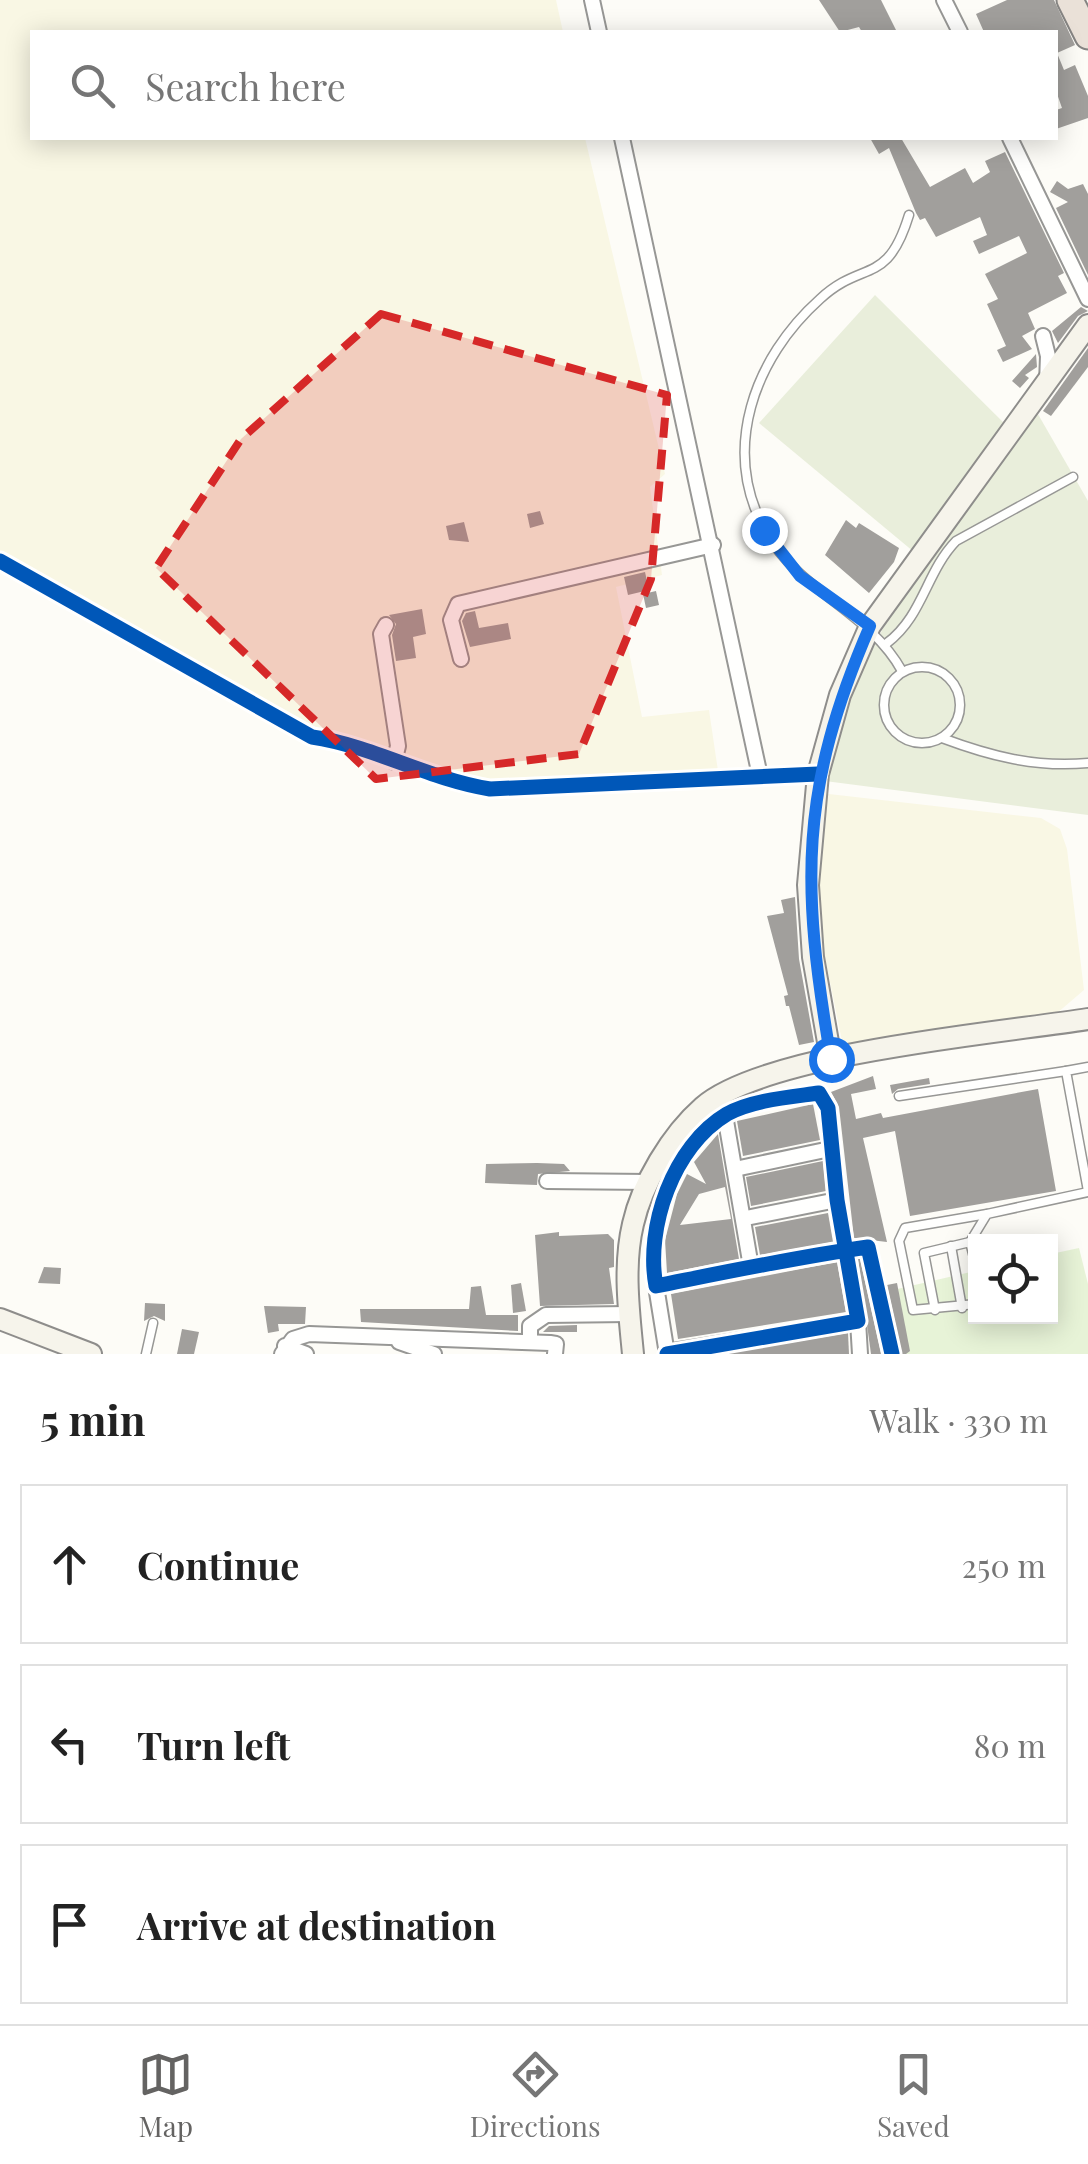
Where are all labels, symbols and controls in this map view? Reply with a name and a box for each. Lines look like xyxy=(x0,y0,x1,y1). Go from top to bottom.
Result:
search box xyxy=(30,30,1058,140)
icon: search xyxy=(65,58,120,113)
text: Search here xyxy=(145,60,346,111)
route end xyxy=(742,508,788,554)
route start xyxy=(809,1037,855,1083)
map controls xyxy=(968,1234,1058,1324)
button: locate xyxy=(968,1234,1058,1324)
text: 5 min xyxy=(40,1391,145,1447)
text: Walk · 330 m xyxy=(870,1398,1048,1441)
icon: ahead xyxy=(42,1537,97,1592)
text: Continue xyxy=(137,1539,299,1590)
text: 250 m xyxy=(962,1543,1046,1586)
icon: left xyxy=(42,1717,97,1772)
text: Turn left xyxy=(137,1719,290,1770)
text: 80 m xyxy=(974,1723,1046,1766)
icon: arrive xyxy=(42,1897,97,1952)
text: Arrive at destination xyxy=(137,1899,496,1950)
tab: Map xyxy=(138,2047,193,2144)
tab: Directions xyxy=(470,2047,601,2144)
tab: Saved xyxy=(877,2047,950,2144)

